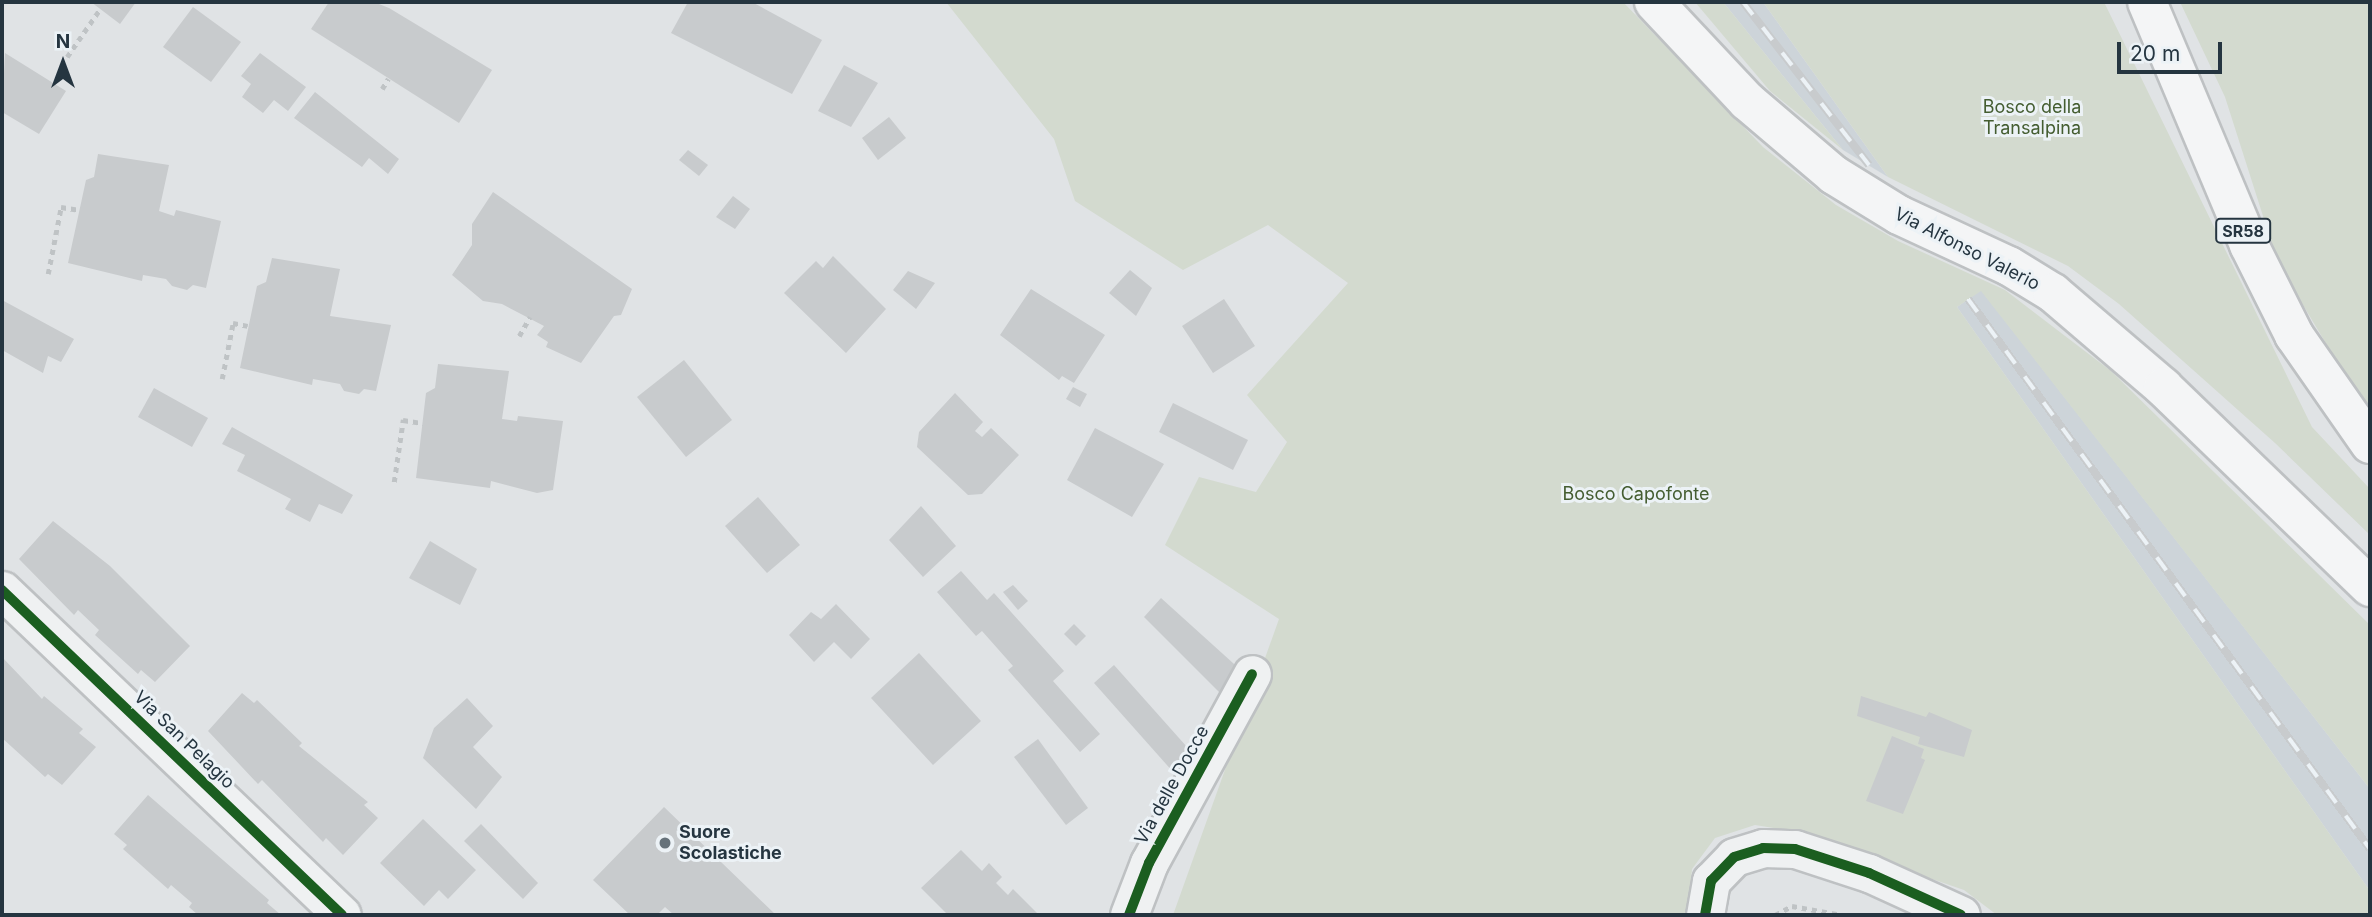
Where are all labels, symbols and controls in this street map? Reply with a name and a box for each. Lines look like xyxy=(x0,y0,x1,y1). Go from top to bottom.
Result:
north arrow xyxy=(28,28,98,98)
scale bar xyxy=(2120,28,2225,72)
text: N xyxy=(56,30,70,53)
text: 20 m xyxy=(2130,41,2180,66)
park label: Bosco della Transalpina xyxy=(1983,97,2081,140)
street label: Via Alfonso Valerio xyxy=(1891,203,2043,295)
road number: SR58 xyxy=(2215,218,2271,244)
park label: Bosco Capofonte xyxy=(1562,483,1710,505)
street label: Via San Pelagio xyxy=(129,686,239,794)
street label: Via delle Docce xyxy=(1130,722,1214,848)
place label: Suore Scolastiche xyxy=(679,822,782,864)
marker: Suore Scolastiche xyxy=(657,835,673,851)

